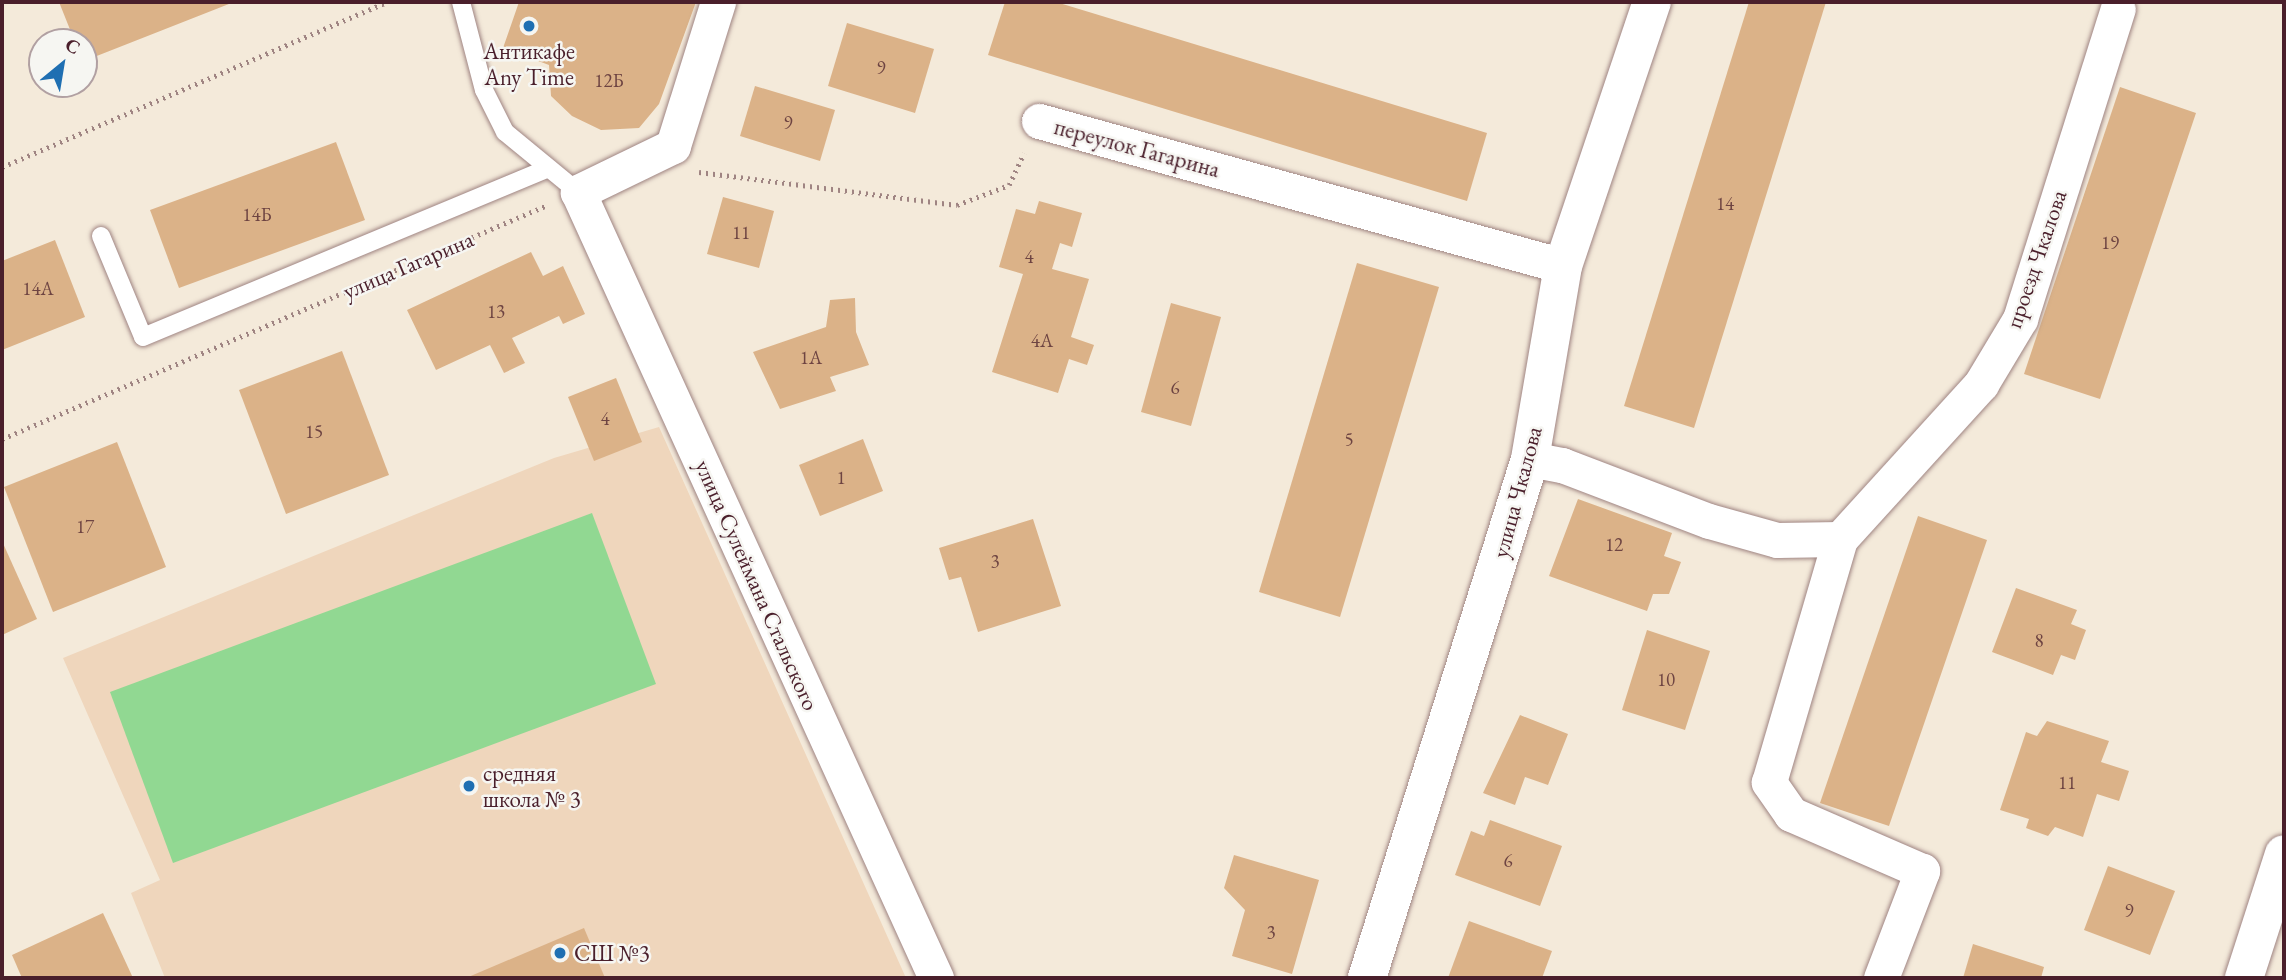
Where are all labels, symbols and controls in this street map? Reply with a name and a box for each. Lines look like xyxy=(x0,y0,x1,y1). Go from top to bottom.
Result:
marker: Антикафе Any Time xyxy=(521,18,537,34)
north arrow xyxy=(28,28,98,98)
text: С xyxy=(61,32,85,60)
place label: Антикафе Any Time xyxy=(483,37,575,91)
house number: 9 xyxy=(876,57,886,79)
house number: 12Б xyxy=(594,70,624,92)
house number: 9 xyxy=(783,112,793,134)
street label: переулок Гагарина xyxy=(1051,113,1223,183)
street label: проезд Чкалова xyxy=(1999,186,2073,332)
house number: 14 xyxy=(1716,193,1734,215)
house number: 14Б xyxy=(242,204,272,226)
house number: 11 xyxy=(732,222,750,244)
street label: улица Гагарина xyxy=(338,225,478,305)
house number: 19 xyxy=(2101,232,2119,254)
house number: 4 xyxy=(1024,246,1034,268)
house number: 14А xyxy=(22,278,54,300)
house number: 13 xyxy=(487,301,505,323)
house number: 4А xyxy=(1031,330,1053,352)
house number: 1А xyxy=(800,347,822,369)
house number: 6 xyxy=(1170,377,1180,399)
house number: 4 xyxy=(600,408,610,430)
house number: 15 xyxy=(305,421,323,443)
street label: улица Чкалова xyxy=(1486,423,1548,561)
house number: 5 xyxy=(1344,429,1354,451)
street label: улица Сулеймана Стальского xyxy=(689,455,825,715)
house number: 1 xyxy=(836,467,846,489)
house number: 17 xyxy=(76,516,94,538)
house number: 12 xyxy=(1605,534,1623,556)
house number: 3 xyxy=(990,551,1000,573)
house number: 8 xyxy=(2034,630,2044,652)
house number: 10 xyxy=(1657,669,1675,691)
place label: средняя школа № 3 xyxy=(483,759,581,813)
house number: 11 xyxy=(2058,772,2076,794)
marker: средняя школа № 3 xyxy=(461,778,477,794)
house number: 6 xyxy=(1503,850,1513,872)
house number: 9 xyxy=(2124,900,2134,922)
house number: 3 xyxy=(1266,922,1276,944)
place label: СШ №3 xyxy=(574,939,650,967)
marker: СШ №3 xyxy=(552,945,568,961)

